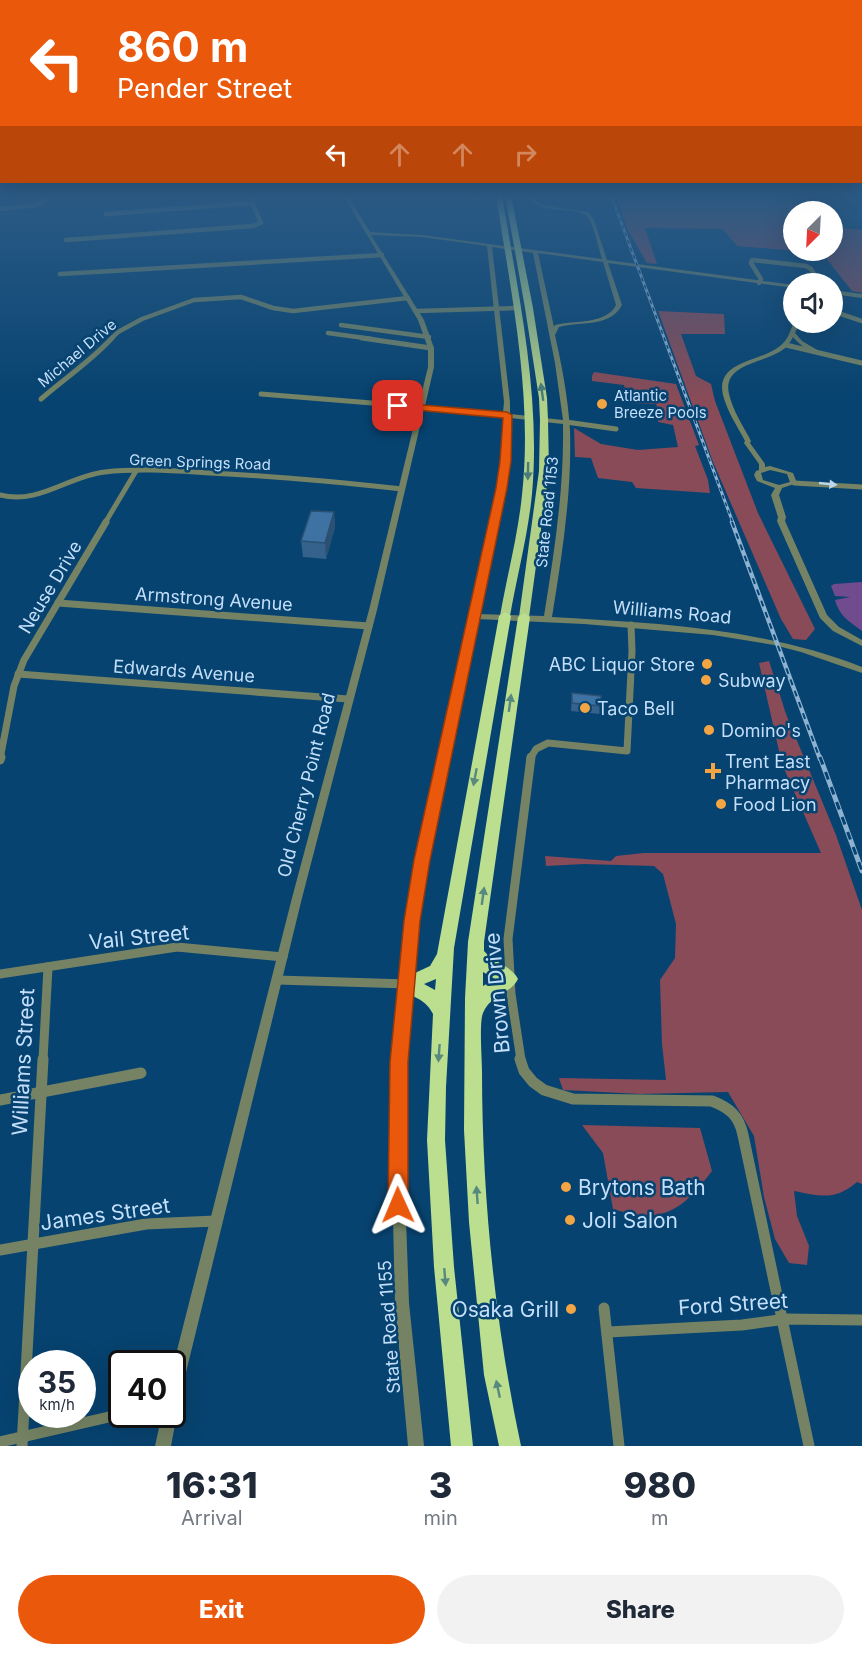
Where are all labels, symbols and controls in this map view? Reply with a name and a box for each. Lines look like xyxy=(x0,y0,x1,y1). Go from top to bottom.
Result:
text: 860 m xyxy=(117,21,248,72)
icon: left xyxy=(18,24,96,102)
text: Pender Street xyxy=(117,72,292,105)
icon: left xyxy=(320,138,353,171)
icon: ahead xyxy=(383,138,416,171)
icon: ahead xyxy=(446,138,479,171)
icon: right xyxy=(509,138,542,171)
north arrow xyxy=(783,201,843,261)
map controls xyxy=(783,201,843,333)
button: sound xyxy=(783,273,843,333)
street label: Michael Drive xyxy=(34,315,120,391)
pin xyxy=(372,380,423,431)
one-way arrow xyxy=(537,382,547,401)
place label: Atlantic Breeze Pools xyxy=(614,386,707,422)
icon: arrive xyxy=(381,389,414,422)
marker: Atlantic Breeze Pools xyxy=(595,397,609,411)
street label: Green Springs Road xyxy=(129,450,271,474)
street label: State Road 1153 xyxy=(532,455,562,569)
one-way arrow xyxy=(523,461,532,480)
one-way arrow xyxy=(818,479,837,489)
street label: Neuse Drive xyxy=(14,537,86,637)
street label: Armstrong Avenue xyxy=(135,583,293,615)
street label: Williams Road xyxy=(612,596,732,628)
place label: ABC Liquor Store xyxy=(549,654,695,675)
street label: Edwards Avenue xyxy=(112,656,256,686)
marker: ABC Liquor Store xyxy=(700,657,714,671)
place label: Subway xyxy=(718,670,786,691)
marker: Subway xyxy=(699,673,713,687)
street label: Old Cherry Point Road xyxy=(273,691,339,879)
one-way arrow xyxy=(506,693,515,712)
place label: Taco Bell xyxy=(597,698,675,719)
marker: Taco Bell xyxy=(578,701,592,715)
place label: Domino's xyxy=(721,720,801,741)
marker: Domino's xyxy=(702,723,716,737)
place label: Trent East Pharmacy xyxy=(725,751,811,793)
marker: Trent East Pharmacy xyxy=(706,764,720,778)
one-way arrow xyxy=(470,768,479,787)
place label: Food Lion xyxy=(733,794,817,815)
marker: Food Lion xyxy=(714,797,728,811)
one-way arrow xyxy=(478,886,487,905)
street label: Vail Street xyxy=(88,919,190,955)
street label: Brown Drive xyxy=(479,932,515,1054)
street label: Williams Street xyxy=(7,988,39,1136)
one-way arrow xyxy=(434,1044,444,1063)
position arrow xyxy=(366,1173,430,1237)
place label: Brytons Bath xyxy=(578,1175,706,1200)
marker: Brytons Bath xyxy=(559,1180,573,1194)
one-way arrow xyxy=(473,1185,482,1204)
street label: James Street xyxy=(39,1193,172,1235)
place label: Joli Salon xyxy=(582,1208,678,1233)
marker: Joli Salon xyxy=(563,1213,577,1227)
street label: State Road 1155 xyxy=(374,1259,404,1395)
one-way arrow xyxy=(440,1267,450,1286)
street label: Ford Street xyxy=(677,1288,789,1320)
place label: Osaka Grill xyxy=(452,1297,559,1322)
marker: Osaka Grill xyxy=(564,1302,578,1316)
speed limit sign: 40 xyxy=(108,1350,186,1428)
text: 35 xyxy=(38,1364,76,1400)
one-way arrow xyxy=(493,1379,502,1398)
text: km/h xyxy=(39,1395,75,1414)
text: 16:31 xyxy=(166,1463,258,1507)
text: 3 xyxy=(429,1463,452,1507)
text: 980 xyxy=(624,1463,696,1507)
text: Arrival xyxy=(181,1506,243,1530)
text: min xyxy=(424,1506,458,1530)
text: m xyxy=(651,1506,669,1530)
button: Exit xyxy=(18,1575,425,1644)
button: Share xyxy=(437,1575,844,1644)

